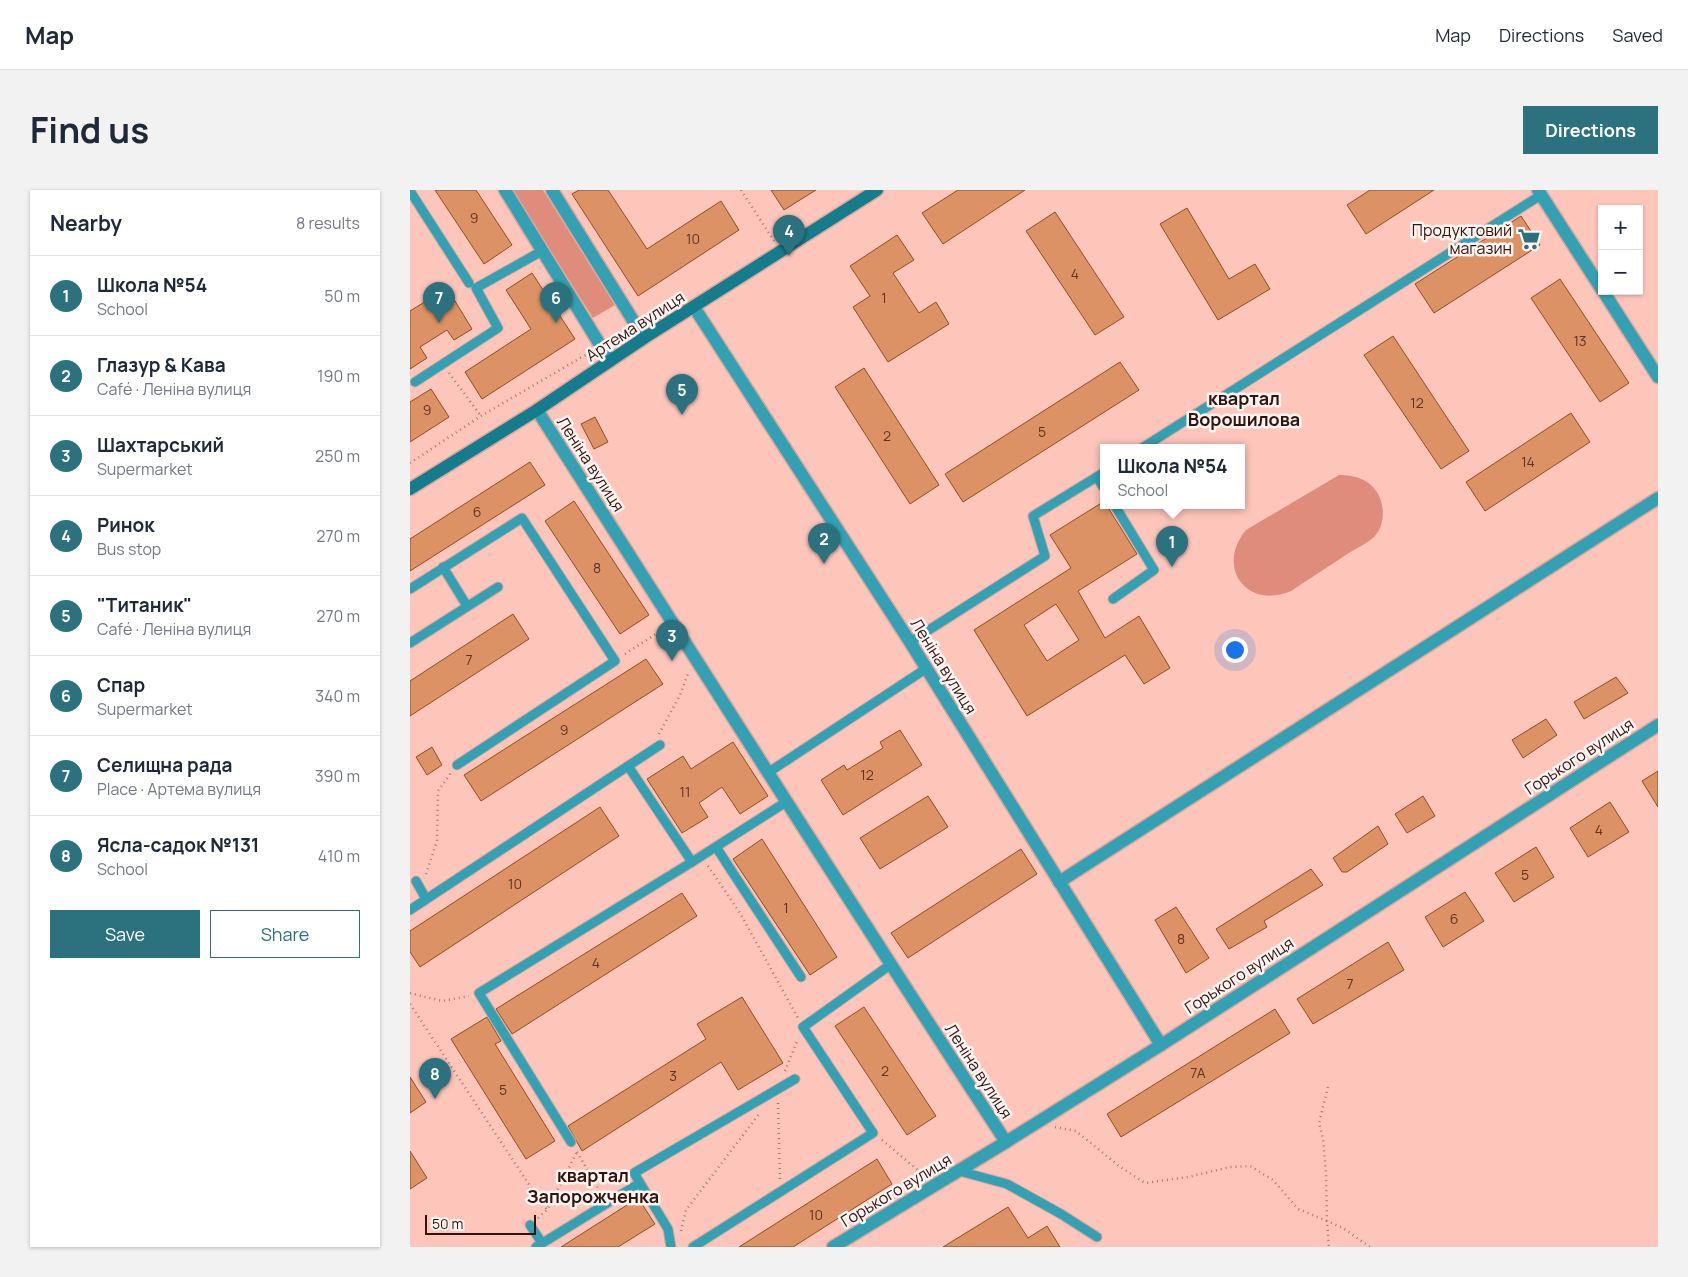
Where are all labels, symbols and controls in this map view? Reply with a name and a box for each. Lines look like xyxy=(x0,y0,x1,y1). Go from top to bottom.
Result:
text: Map xyxy=(25,18,74,51)
text: Map xyxy=(1435,23,1471,47)
text: Directions xyxy=(1499,23,1584,47)
text: Saved xyxy=(1612,23,1663,47)
text: Find us xyxy=(30,106,149,154)
button: Directions xyxy=(1523,106,1658,154)
map controls xyxy=(1598,205,1643,295)
button: + xyxy=(1598,205,1643,250)
house number: 9 xyxy=(470,208,478,227)
text: Nearby xyxy=(50,209,122,237)
text: 8 results xyxy=(296,212,360,234)
pin: 4 xyxy=(773,215,805,256)
place label: Продуктовий магазин xyxy=(1412,219,1512,259)
supermarket icon: Продуктовий магазин xyxy=(1516,226,1542,252)
house number: 10 xyxy=(686,229,700,248)
button: − xyxy=(1598,250,1643,295)
house number: 4 xyxy=(1071,264,1079,283)
text: Школа №54 xyxy=(97,272,207,298)
pin: 7 xyxy=(423,282,455,323)
pin: 6 xyxy=(540,282,572,323)
text: 1 xyxy=(62,285,70,307)
text: 50 m xyxy=(324,285,360,307)
street label: Артема вулиця xyxy=(581,286,689,366)
house number: 1 xyxy=(881,288,887,307)
text: School xyxy=(97,298,148,320)
house number: 13 xyxy=(1573,331,1587,350)
text: Глазур & Кава xyxy=(97,352,226,378)
text: 2 xyxy=(61,365,71,387)
text: 190 m xyxy=(317,365,360,387)
pin: 5 xyxy=(666,374,698,415)
text: Café · Леніна вулиця xyxy=(97,378,251,400)
district label: квартал Ворошилова xyxy=(1188,386,1300,431)
house number: 12 xyxy=(1410,393,1424,412)
house number: 9 xyxy=(423,400,431,419)
street label: Леніна вулиця xyxy=(552,412,630,516)
house number: 5 xyxy=(1038,422,1046,441)
house number: 2 xyxy=(883,426,891,445)
text: Шахтарський xyxy=(97,432,224,458)
popup xyxy=(1100,444,1245,509)
text: 3 xyxy=(61,445,71,467)
text: 250 m xyxy=(315,445,360,467)
house number: 14 xyxy=(1521,452,1535,471)
text: Школа №54 xyxy=(1117,453,1228,479)
text: Supermarket xyxy=(97,458,193,480)
text: School xyxy=(1117,479,1168,501)
house number: 6 xyxy=(473,502,481,521)
text: Ринок xyxy=(97,512,154,538)
pin: 2 xyxy=(808,523,840,564)
text: 4 xyxy=(61,525,71,547)
text: 270 m xyxy=(316,525,360,547)
pin: 1 xyxy=(1156,526,1188,567)
text: Bus stop xyxy=(97,538,161,560)
house number: 8 xyxy=(593,558,601,577)
text: "Титаник" xyxy=(97,592,192,618)
text: 5 xyxy=(61,605,71,627)
text: 270 m xyxy=(316,605,360,627)
street label: Леніна вулиця xyxy=(906,614,982,718)
text: Café · Леніна вулиця xyxy=(97,618,251,640)
pin: 3 xyxy=(656,620,688,661)
your location xyxy=(1222,637,1248,663)
house number: 7 xyxy=(465,650,473,669)
text: Спар xyxy=(97,672,145,698)
text: 6 xyxy=(61,685,71,707)
text: 340 m xyxy=(315,685,360,707)
text: Supermarket xyxy=(97,698,193,720)
street label: Горького вулиця xyxy=(1520,713,1638,799)
house number: 9 xyxy=(560,720,568,739)
text: Селищна рада xyxy=(97,752,233,778)
text: 7 xyxy=(62,765,70,787)
text: 390 m xyxy=(315,765,360,787)
house number: 12 xyxy=(860,765,874,784)
text: Place · Артема вулиця xyxy=(97,778,261,800)
house number: 11 xyxy=(680,782,690,801)
house number: 4 xyxy=(1595,820,1603,839)
text: Ясла-садок №131 xyxy=(97,832,259,858)
text: 8 xyxy=(61,845,71,867)
text: 410 m xyxy=(318,845,360,867)
text: School xyxy=(97,858,148,880)
house number: 5 xyxy=(1521,865,1529,884)
house number: 10 xyxy=(508,874,522,893)
house number: 1 xyxy=(783,898,789,917)
house number: 6 xyxy=(1450,909,1458,928)
button: Save xyxy=(50,910,200,958)
button: Share xyxy=(210,910,360,958)
house number: 8 xyxy=(1177,929,1185,948)
street label: Горького вулиця xyxy=(1180,932,1298,1018)
house number: 4 xyxy=(592,953,600,972)
house number: 7 xyxy=(1346,974,1354,993)
street label: Леніна вулиця xyxy=(940,1019,1018,1123)
pin: 8 xyxy=(419,1058,451,1099)
house number: 2 xyxy=(881,1061,889,1080)
house number: 7А xyxy=(1190,1063,1206,1082)
house number: 3 xyxy=(669,1066,677,1085)
house number: 5 xyxy=(499,1080,507,1099)
street label: Горького вулиця xyxy=(837,1148,955,1232)
district label: квартал Запорожченка xyxy=(527,1163,659,1208)
house number: 10 xyxy=(809,1205,823,1224)
scale bar xyxy=(425,1212,536,1235)
text: 50 m xyxy=(432,1214,463,1233)

